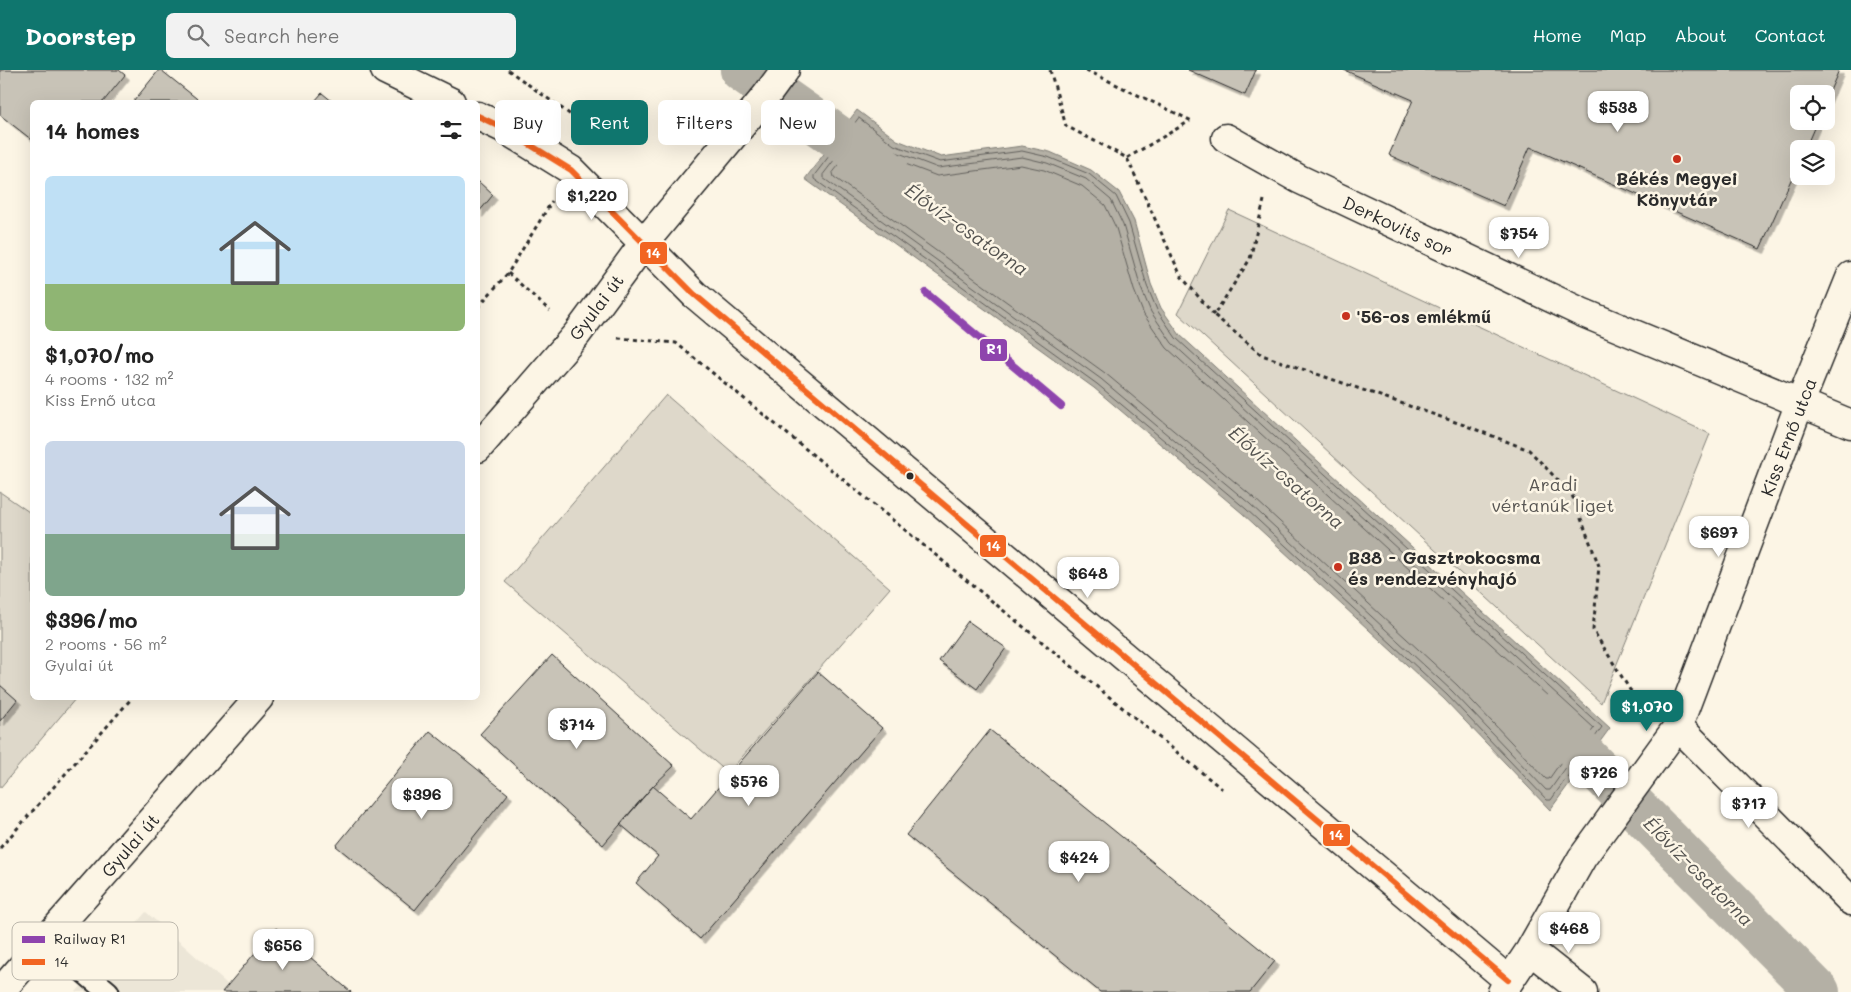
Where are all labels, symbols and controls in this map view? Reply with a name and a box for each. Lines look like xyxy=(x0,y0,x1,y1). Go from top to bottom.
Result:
search box xyxy=(166,13,516,58)
text: Doorstep xyxy=(25,20,136,51)
icon: search xyxy=(184,21,212,49)
text: Search here xyxy=(224,23,340,48)
text: Home xyxy=(1533,23,1582,47)
text: Map xyxy=(1610,23,1646,47)
text: About xyxy=(1674,23,1727,47)
text: Contact xyxy=(1755,23,1826,47)
map controls xyxy=(1790,85,1835,185)
button: locate xyxy=(1790,85,1835,130)
pin: $538 xyxy=(1588,90,1648,133)
text: $538 xyxy=(1599,96,1637,117)
chip: Buy xyxy=(495,100,561,145)
chip: Rent xyxy=(571,100,648,145)
chip: Filters xyxy=(658,100,751,145)
chip: New xyxy=(761,100,835,145)
icon: filters xyxy=(437,116,465,144)
text: 14 homes xyxy=(45,117,140,144)
button: layers xyxy=(1790,140,1835,185)
marker: Békés Megyei Könyvtár xyxy=(1671,153,1683,165)
place label: Békés Megyei Könyvtár xyxy=(1616,166,1738,211)
water label: Élővíz-csatorna xyxy=(900,177,1034,281)
pin: $1,220 xyxy=(551,178,633,221)
text: $1,220 xyxy=(567,184,617,205)
street label: Derkovits sor xyxy=(1339,190,1457,262)
icon: home xyxy=(210,208,300,298)
pin: $754 xyxy=(1489,216,1549,259)
text: $754 xyxy=(1500,222,1538,243)
line badge: 14 xyxy=(639,241,668,265)
text: 14 xyxy=(645,243,661,262)
street label: Gyulai út xyxy=(563,269,629,345)
place label: '56-os emlékmű xyxy=(1356,304,1491,328)
marker: '56-os emlékmű xyxy=(1340,310,1352,322)
line badge: R1 xyxy=(979,338,1008,362)
text: R1 xyxy=(986,339,1002,358)
text: $1,070/mo xyxy=(45,341,154,368)
text: 4 rooms · 132 m² xyxy=(45,368,174,389)
street label: Kiss Ernő utca xyxy=(1754,374,1822,500)
text: Kiss Ernő utca xyxy=(45,389,156,410)
water label: Élővíz-csatorna xyxy=(1224,420,1350,534)
unlabelled marker xyxy=(905,471,915,481)
park label: Aradi vértanúk liget xyxy=(1492,472,1614,517)
icon: home xyxy=(210,473,300,563)
pin: $697 xyxy=(1689,516,1749,558)
text: $697 xyxy=(1700,521,1738,542)
line badge: 14 xyxy=(979,534,1007,558)
text: 14 xyxy=(985,536,1001,555)
place label: B38 - Gasztrokocsma és rendezvényhajó xyxy=(1348,545,1541,590)
pin: $648 xyxy=(1058,556,1118,599)
marker: B38 - Gasztrokocsma és rendezvényhajó xyxy=(1332,561,1344,573)
text: $648 xyxy=(1068,562,1108,583)
text: $396/mo xyxy=(45,606,138,633)
text: 2 rooms · 56 m² xyxy=(45,633,167,654)
text: Gyulai út xyxy=(45,654,114,675)
pin: $1,070 xyxy=(1606,690,1688,732)
text: $1,070 xyxy=(1621,695,1673,716)
pin: $714 xyxy=(547,708,607,750)
text: $714 xyxy=(559,713,595,734)
pin: $726 xyxy=(1569,756,1629,798)
text: $726 xyxy=(1580,761,1618,782)
pin: $576 xyxy=(719,764,779,807)
text: $576 xyxy=(730,770,768,791)
pin: $396 xyxy=(392,778,452,820)
text: $396 xyxy=(403,783,441,804)
pin: $717 xyxy=(1719,786,1779,829)
text: $717 xyxy=(1732,792,1766,813)
street label: Gyulai út xyxy=(96,808,164,882)
water label: Élővíz-csatorna xyxy=(1639,811,1759,931)
line badge: 14 xyxy=(1322,823,1351,847)
text: 14 xyxy=(1328,825,1344,844)
pin: $424 xyxy=(1049,840,1109,883)
text: $424 xyxy=(1059,846,1099,867)
pin: $468 xyxy=(1539,912,1599,954)
text: $468 xyxy=(1549,917,1589,938)
legend xyxy=(12,922,178,980)
pin: $656 xyxy=(253,928,313,971)
text: Railway R1 xyxy=(54,929,126,948)
text: $656 xyxy=(264,934,302,955)
text: 14 xyxy=(54,952,69,971)

